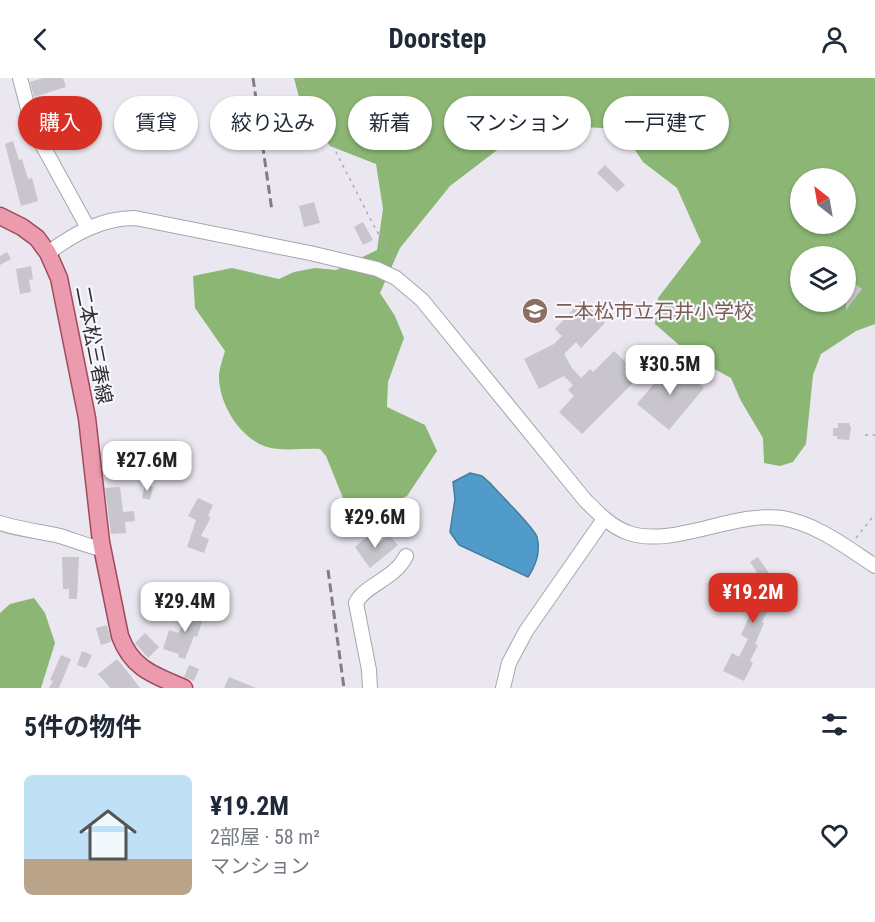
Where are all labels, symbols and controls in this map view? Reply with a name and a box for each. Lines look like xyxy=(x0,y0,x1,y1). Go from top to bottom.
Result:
icon: back xyxy=(24,23,57,56)
text: Doorstep xyxy=(389,23,486,55)
icon: person xyxy=(818,23,851,56)
chip: 購入 xyxy=(18,96,102,150)
chip: 賃貸 xyxy=(114,96,198,150)
chip: 絞り込み xyxy=(210,96,336,150)
chip: 新着 xyxy=(348,96,432,150)
chip: マンション xyxy=(444,96,591,150)
chip: 一戸建て xyxy=(603,96,729,150)
north arrow xyxy=(790,168,856,234)
map controls xyxy=(790,168,856,312)
button: layers xyxy=(790,246,856,312)
street label: 二本松三春線 xyxy=(71,284,117,406)
school or university icon: 二本松市立石井小学校 xyxy=(520,296,550,326)
place label: 二本松市立石井小学校 xyxy=(554,299,754,323)
pin: ¥30.5M xyxy=(621,345,719,396)
text: ¥30.5M xyxy=(640,352,700,376)
pin: ¥27.6M xyxy=(98,441,196,492)
text: ¥27.6M xyxy=(117,448,177,472)
pin: ¥29.6M xyxy=(326,498,424,549)
text: ¥29.6M xyxy=(345,505,405,529)
pin: ¥19.2M xyxy=(704,573,802,624)
text: ¥19.2M xyxy=(723,580,783,604)
pin: ¥29.4M xyxy=(136,582,234,633)
text: ¥29.4M xyxy=(155,589,215,613)
icon: filters xyxy=(818,708,851,741)
text: 5件の物件 xyxy=(24,712,141,742)
text: ¥19.2M xyxy=(210,791,289,821)
icon: home xyxy=(72,799,144,871)
icon: heart xyxy=(818,819,851,852)
text: 2部屋 · 58 m² xyxy=(210,825,320,849)
text: マンション xyxy=(210,854,310,878)

